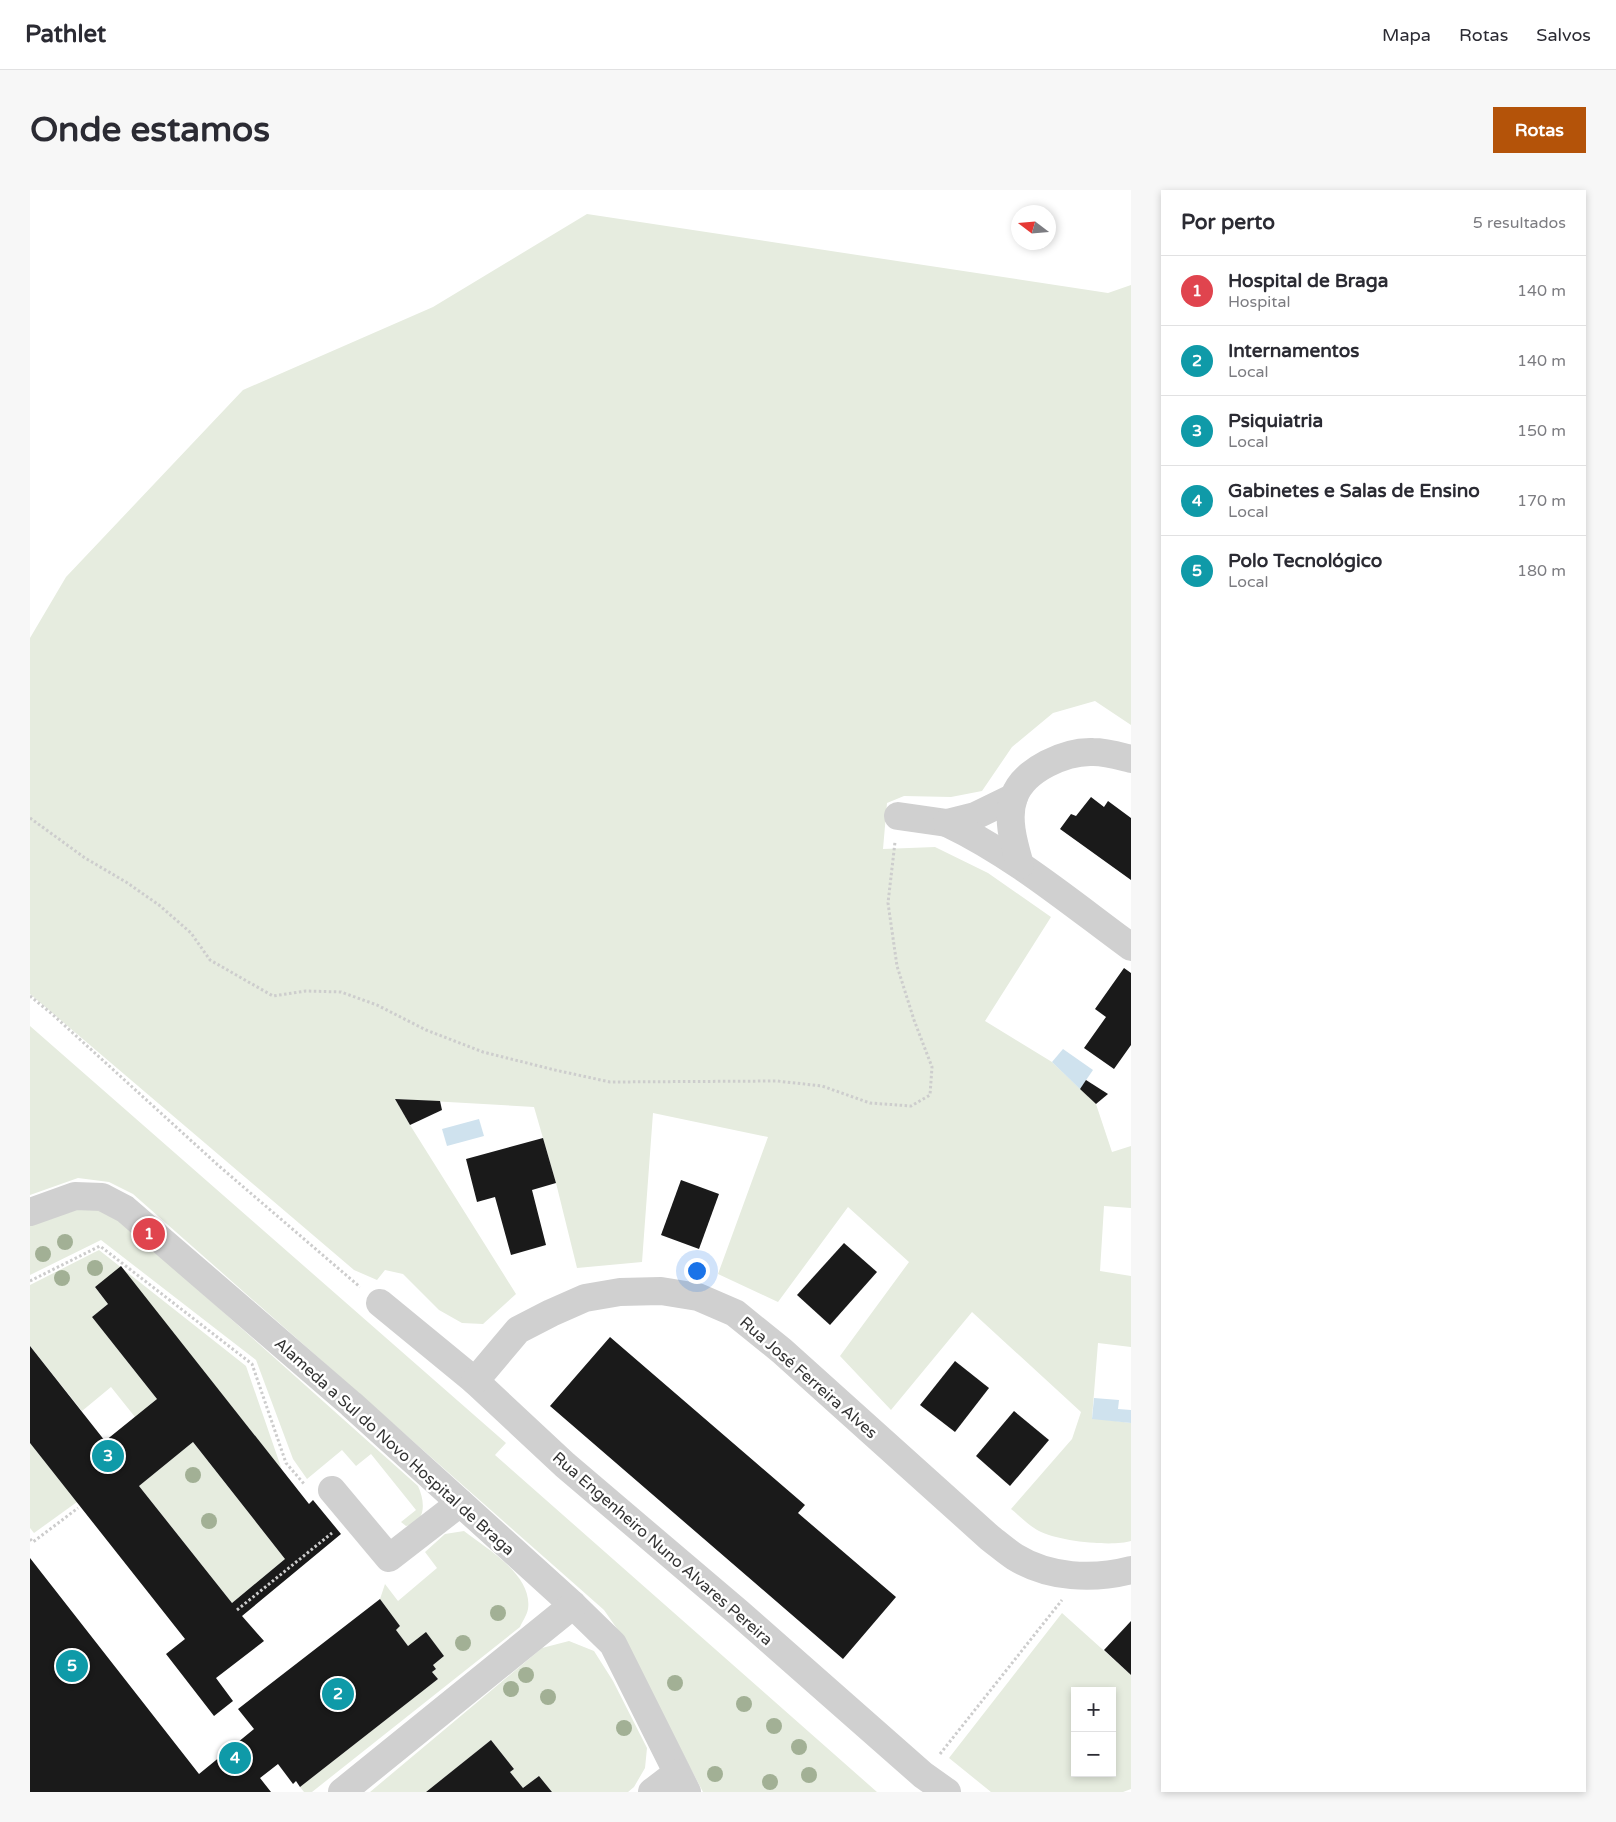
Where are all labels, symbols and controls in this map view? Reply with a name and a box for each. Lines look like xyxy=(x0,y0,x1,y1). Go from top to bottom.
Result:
text: Pathlet xyxy=(25,20,106,49)
text: Mapa xyxy=(1382,24,1431,46)
text: Rotas xyxy=(1459,24,1508,46)
text: Salvos xyxy=(1536,24,1591,46)
button: Rotas xyxy=(1493,107,1586,153)
text: Onde estamos xyxy=(30,109,270,151)
north arrow xyxy=(1011,205,1056,250)
text: Por perto xyxy=(1181,210,1275,235)
text: 5 resultados xyxy=(1473,213,1566,233)
text: Hospital de Braga xyxy=(1228,270,1388,292)
text: 1 xyxy=(1192,281,1202,301)
text: 140 m xyxy=(1517,281,1566,301)
text: Hospital xyxy=(1228,292,1290,312)
text: Internamentos xyxy=(1228,340,1359,362)
text: 2 xyxy=(1192,351,1202,371)
text: 140 m xyxy=(1517,351,1566,371)
text: Local xyxy=(1228,362,1268,382)
text: Psiquiatria xyxy=(1228,410,1323,432)
text: 3 xyxy=(1192,421,1202,441)
text: 150 m xyxy=(1517,421,1566,441)
text: Local xyxy=(1228,432,1268,452)
text: Gabinetes e Salas de Ensino xyxy=(1228,480,1480,502)
text: 4 xyxy=(1192,491,1202,511)
text: 170 m xyxy=(1517,491,1566,511)
text: Local xyxy=(1228,502,1268,522)
text: Polo Tecnológico xyxy=(1228,550,1382,572)
text: 5 xyxy=(1192,561,1202,581)
text: 180 m xyxy=(1517,561,1566,581)
text: Local xyxy=(1228,572,1268,592)
pin: 1 xyxy=(133,1215,165,1253)
your location xyxy=(684,1258,710,1284)
street label: Rua José Ferreira Alves xyxy=(735,1313,881,1443)
street label: Alameda a Sul do Novo Hospital de Braga xyxy=(270,1334,518,1560)
pin: 3 xyxy=(92,1437,124,1475)
street label: Rua Engenheiro Nuno Alvares Pereira xyxy=(548,1448,777,1650)
pin: 5 xyxy=(56,1647,88,1685)
pin: 2 xyxy=(322,1675,354,1713)
map controls xyxy=(1071,1687,1116,1777)
button: + xyxy=(1071,1687,1116,1732)
button: − xyxy=(1071,1732,1116,1777)
pin: 4 xyxy=(219,1739,251,1777)

